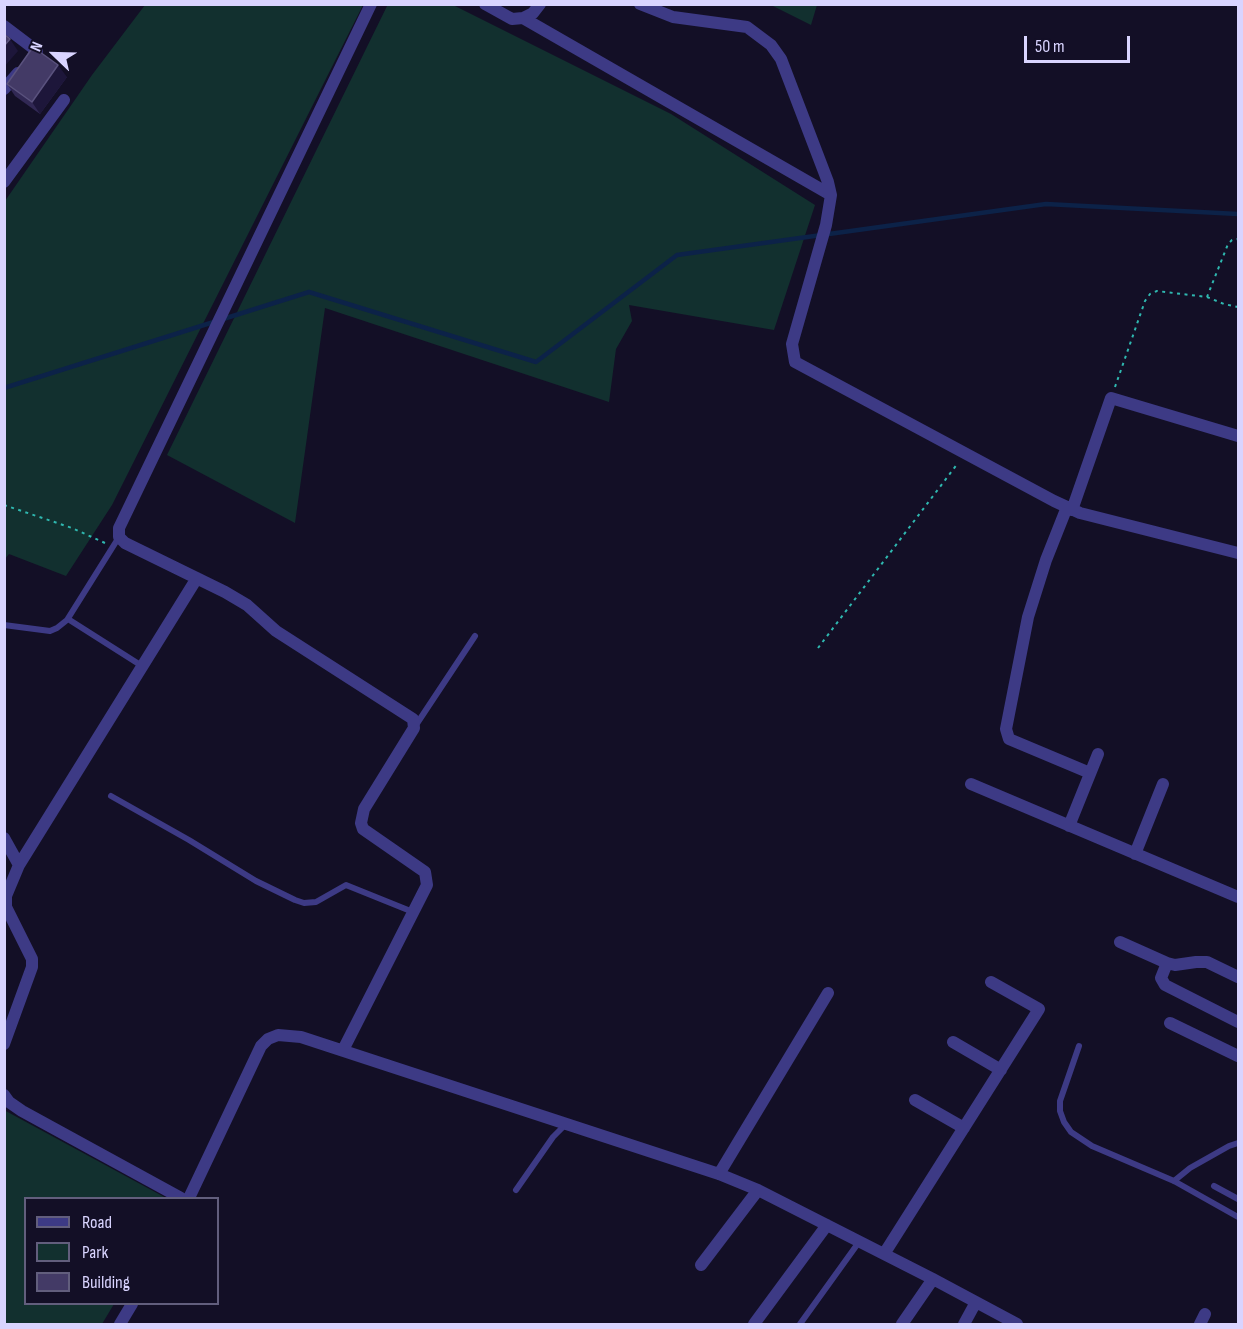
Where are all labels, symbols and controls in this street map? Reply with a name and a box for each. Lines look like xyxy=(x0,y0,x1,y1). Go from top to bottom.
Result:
north arrow xyxy=(24,24,84,84)
scale bar xyxy=(1027,24,1134,62)
text: 50 m xyxy=(1035,36,1065,57)
text: N xyxy=(27,39,47,54)
legend xyxy=(24,1197,219,1305)
text: Road xyxy=(82,1212,112,1233)
text: Park xyxy=(82,1242,108,1263)
text: Building xyxy=(82,1272,130,1293)

